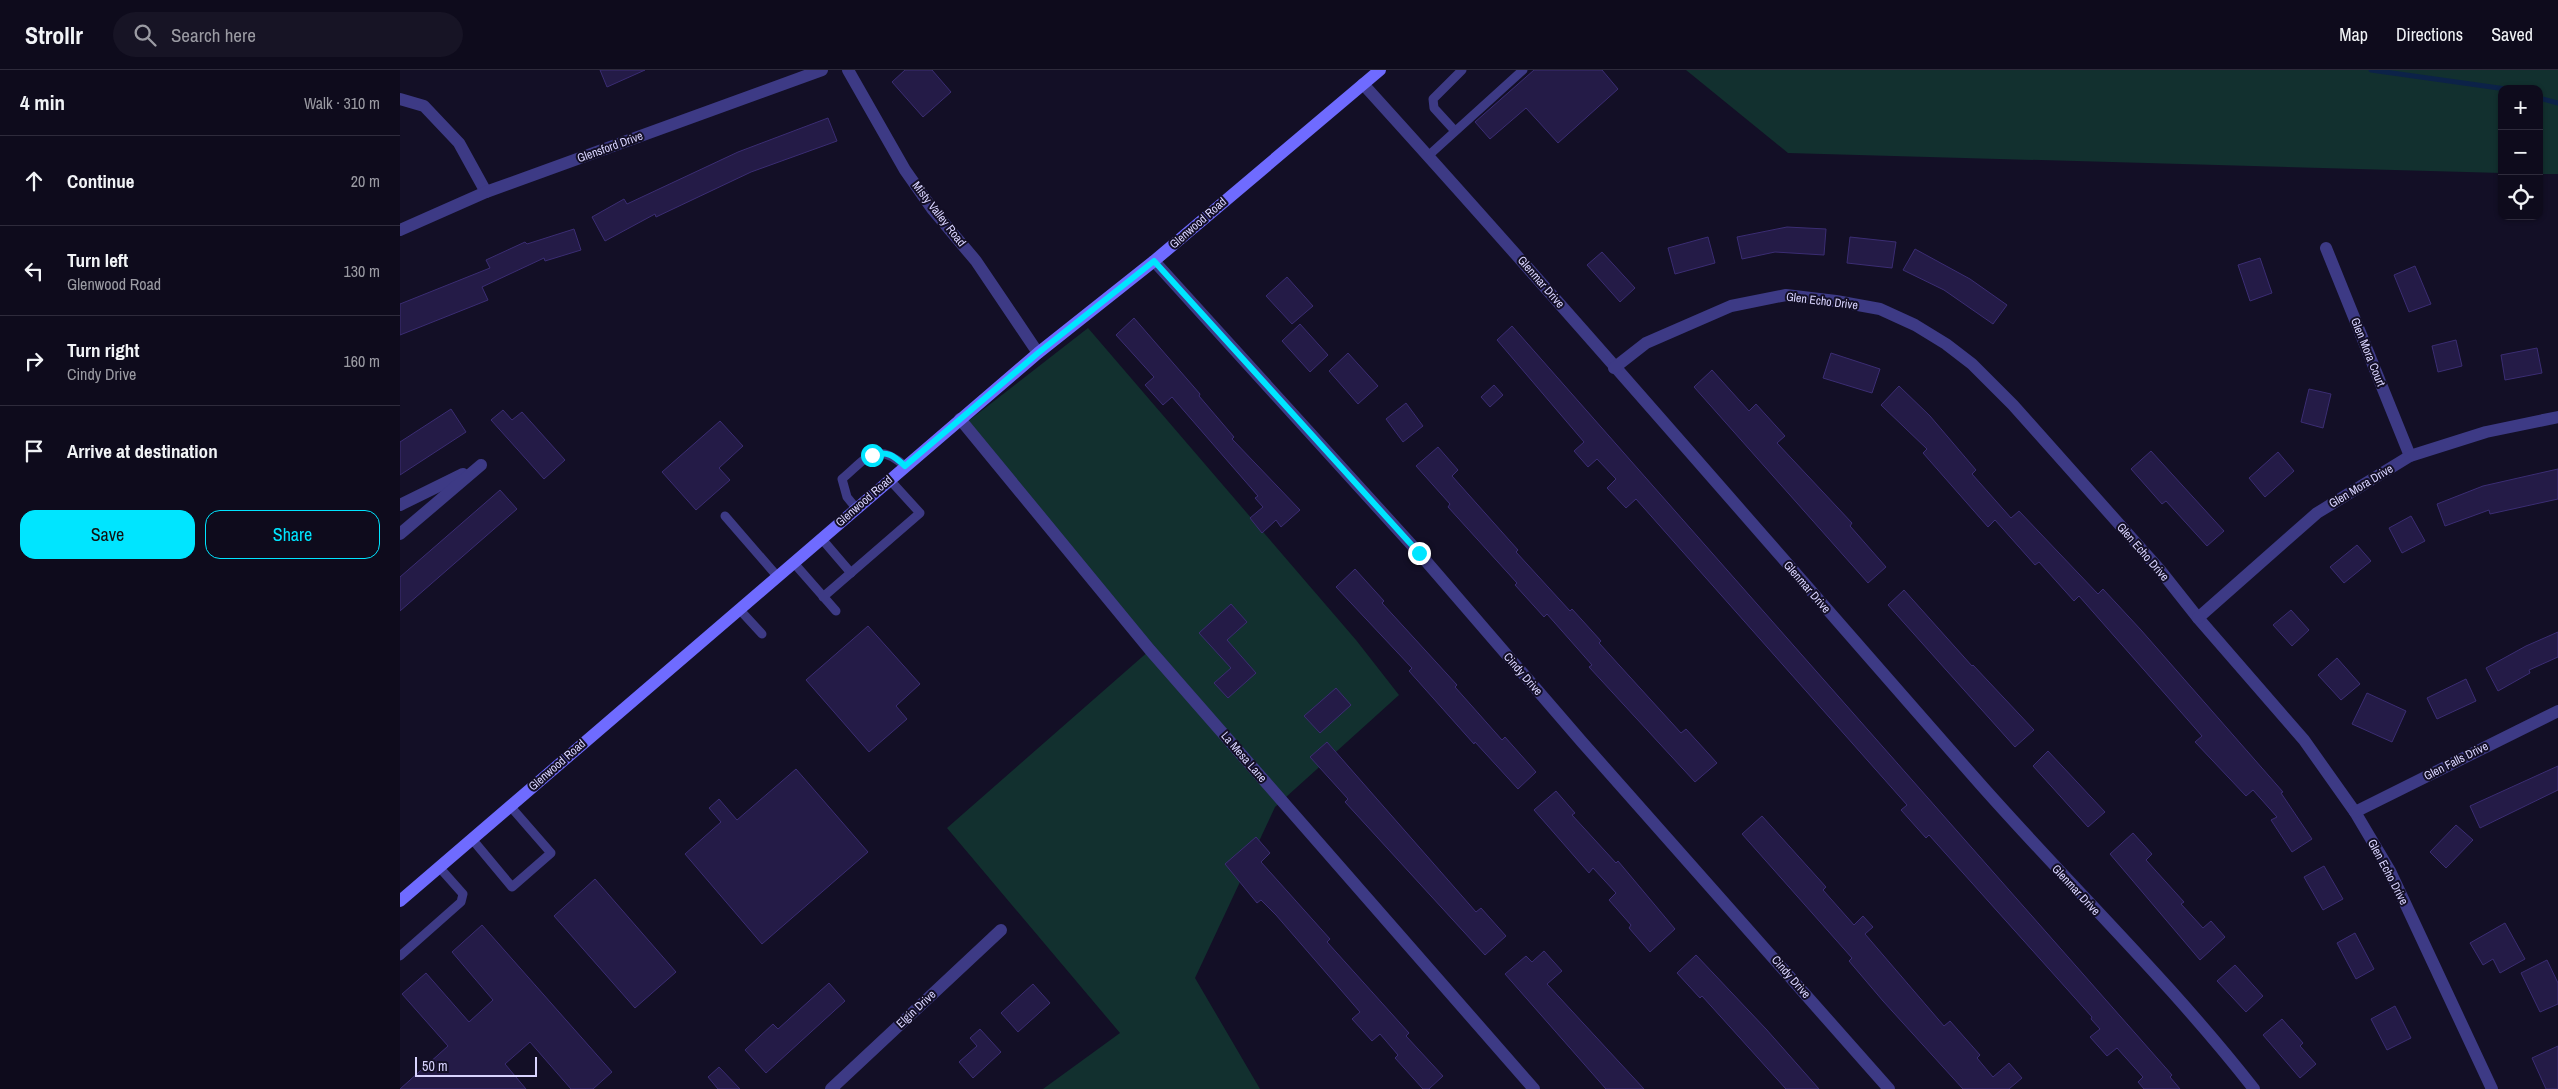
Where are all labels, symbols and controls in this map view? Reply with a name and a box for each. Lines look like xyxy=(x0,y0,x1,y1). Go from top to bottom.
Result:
search box xyxy=(113,12,463,57)
text: Strollr xyxy=(25,19,83,51)
icon: search xyxy=(131,21,159,49)
text: Search here xyxy=(171,22,256,48)
text: Map xyxy=(2339,22,2368,47)
text: Directions xyxy=(2396,22,2463,47)
text: Saved xyxy=(2491,22,2533,47)
map controls xyxy=(2498,85,2543,220)
button: + xyxy=(2498,85,2543,130)
text: 4 min xyxy=(20,88,65,117)
text: Walk · 310 m xyxy=(304,92,380,114)
street label: Glensford Drive xyxy=(575,128,645,166)
button: − xyxy=(2498,130,2543,175)
icon: ahead xyxy=(20,167,48,195)
text: Continue xyxy=(67,168,135,194)
text: 20 m xyxy=(351,170,380,192)
button: locate xyxy=(2498,175,2543,220)
street label: Misty Valley Road xyxy=(909,178,969,250)
street label: Glenwood Road xyxy=(1166,194,1230,252)
text: Turn left xyxy=(67,247,128,273)
street label: Glenmar Drive xyxy=(1514,253,1568,311)
icon: left xyxy=(20,257,48,285)
text: 130 m xyxy=(344,260,380,282)
text: Glenwood Road xyxy=(67,273,161,295)
street label: Glen Echo Drive xyxy=(1785,289,1859,313)
street label: Glen Mora Court xyxy=(2347,315,2389,389)
text: Turn right xyxy=(67,337,139,363)
icon: right xyxy=(20,347,48,375)
text: 160 m xyxy=(344,350,380,372)
text: Cindy Drive xyxy=(67,363,136,385)
icon: arrive xyxy=(20,437,48,465)
text: Arrive at destination xyxy=(67,438,218,464)
route start xyxy=(861,444,884,467)
street label: Glen Mora Drive xyxy=(2326,461,2396,511)
street label: Glenwood Road xyxy=(832,472,896,530)
button: Save xyxy=(20,510,195,559)
button: Share xyxy=(205,510,380,559)
street label: Glen Echo Drive xyxy=(2113,520,2173,584)
route end xyxy=(1408,542,1431,565)
street label: Glenmar Drive xyxy=(1780,558,1834,616)
street label: Cindy Drive xyxy=(1500,649,1546,699)
street label: La Mesa Lane xyxy=(1218,728,1270,786)
street label: Glenwood Road xyxy=(525,736,589,794)
street label: Glen Falls Drive xyxy=(2421,738,2491,784)
street label: Glen Echo Drive xyxy=(2364,836,2412,908)
street label: Glenmar Drive xyxy=(2048,861,2104,919)
street label: Cindy Drive xyxy=(1768,952,1814,1002)
street label: Elgin Drive xyxy=(893,987,939,1031)
scale bar xyxy=(415,1054,538,1077)
text: 50 m xyxy=(422,1057,448,1075)

